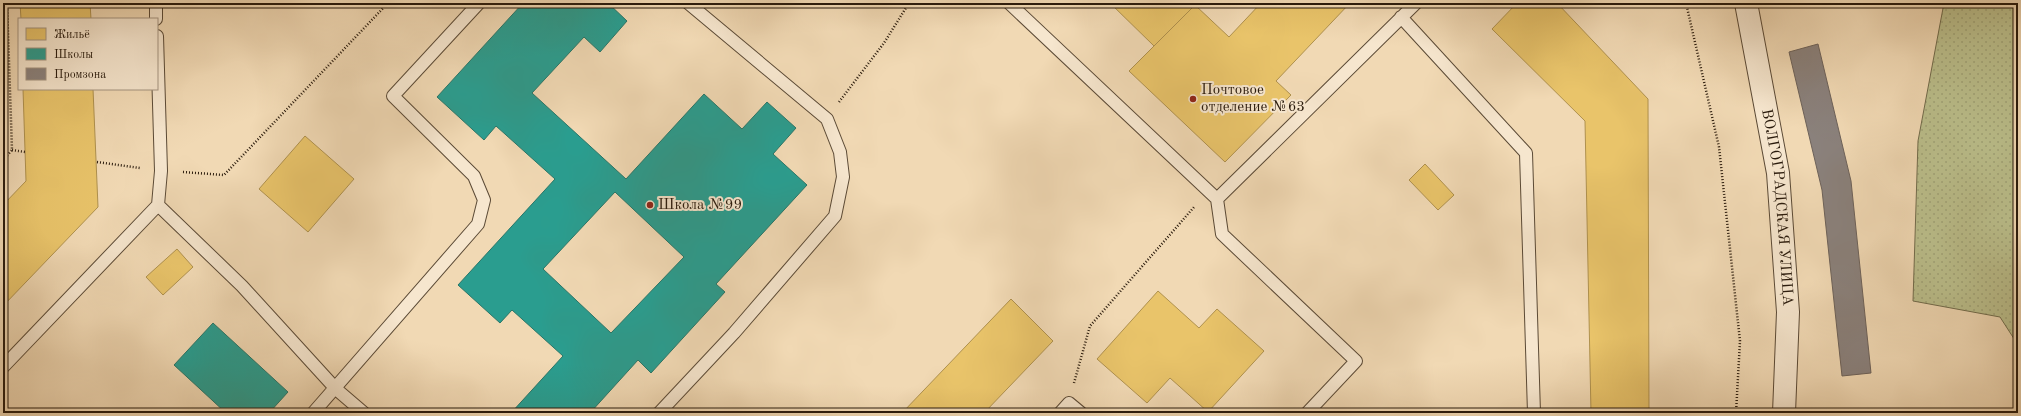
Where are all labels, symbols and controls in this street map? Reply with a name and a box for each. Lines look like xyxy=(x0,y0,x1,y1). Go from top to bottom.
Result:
legend xyxy=(18,18,158,90)
text: Жильё xyxy=(54,29,90,41)
text: Школы xyxy=(54,49,93,61)
text: Промзона xyxy=(54,69,106,81)
place label: Почтовое отделение №63 xyxy=(1201,83,1305,115)
marker: Почтовое отделение №63 xyxy=(1188,94,1198,104)
street label: ВОЛГОГРАДСКАЯ УЛИЦА xyxy=(1759,108,1795,307)
place label: Школа №99 xyxy=(658,198,742,213)
marker: Школа №99 xyxy=(645,200,655,210)

